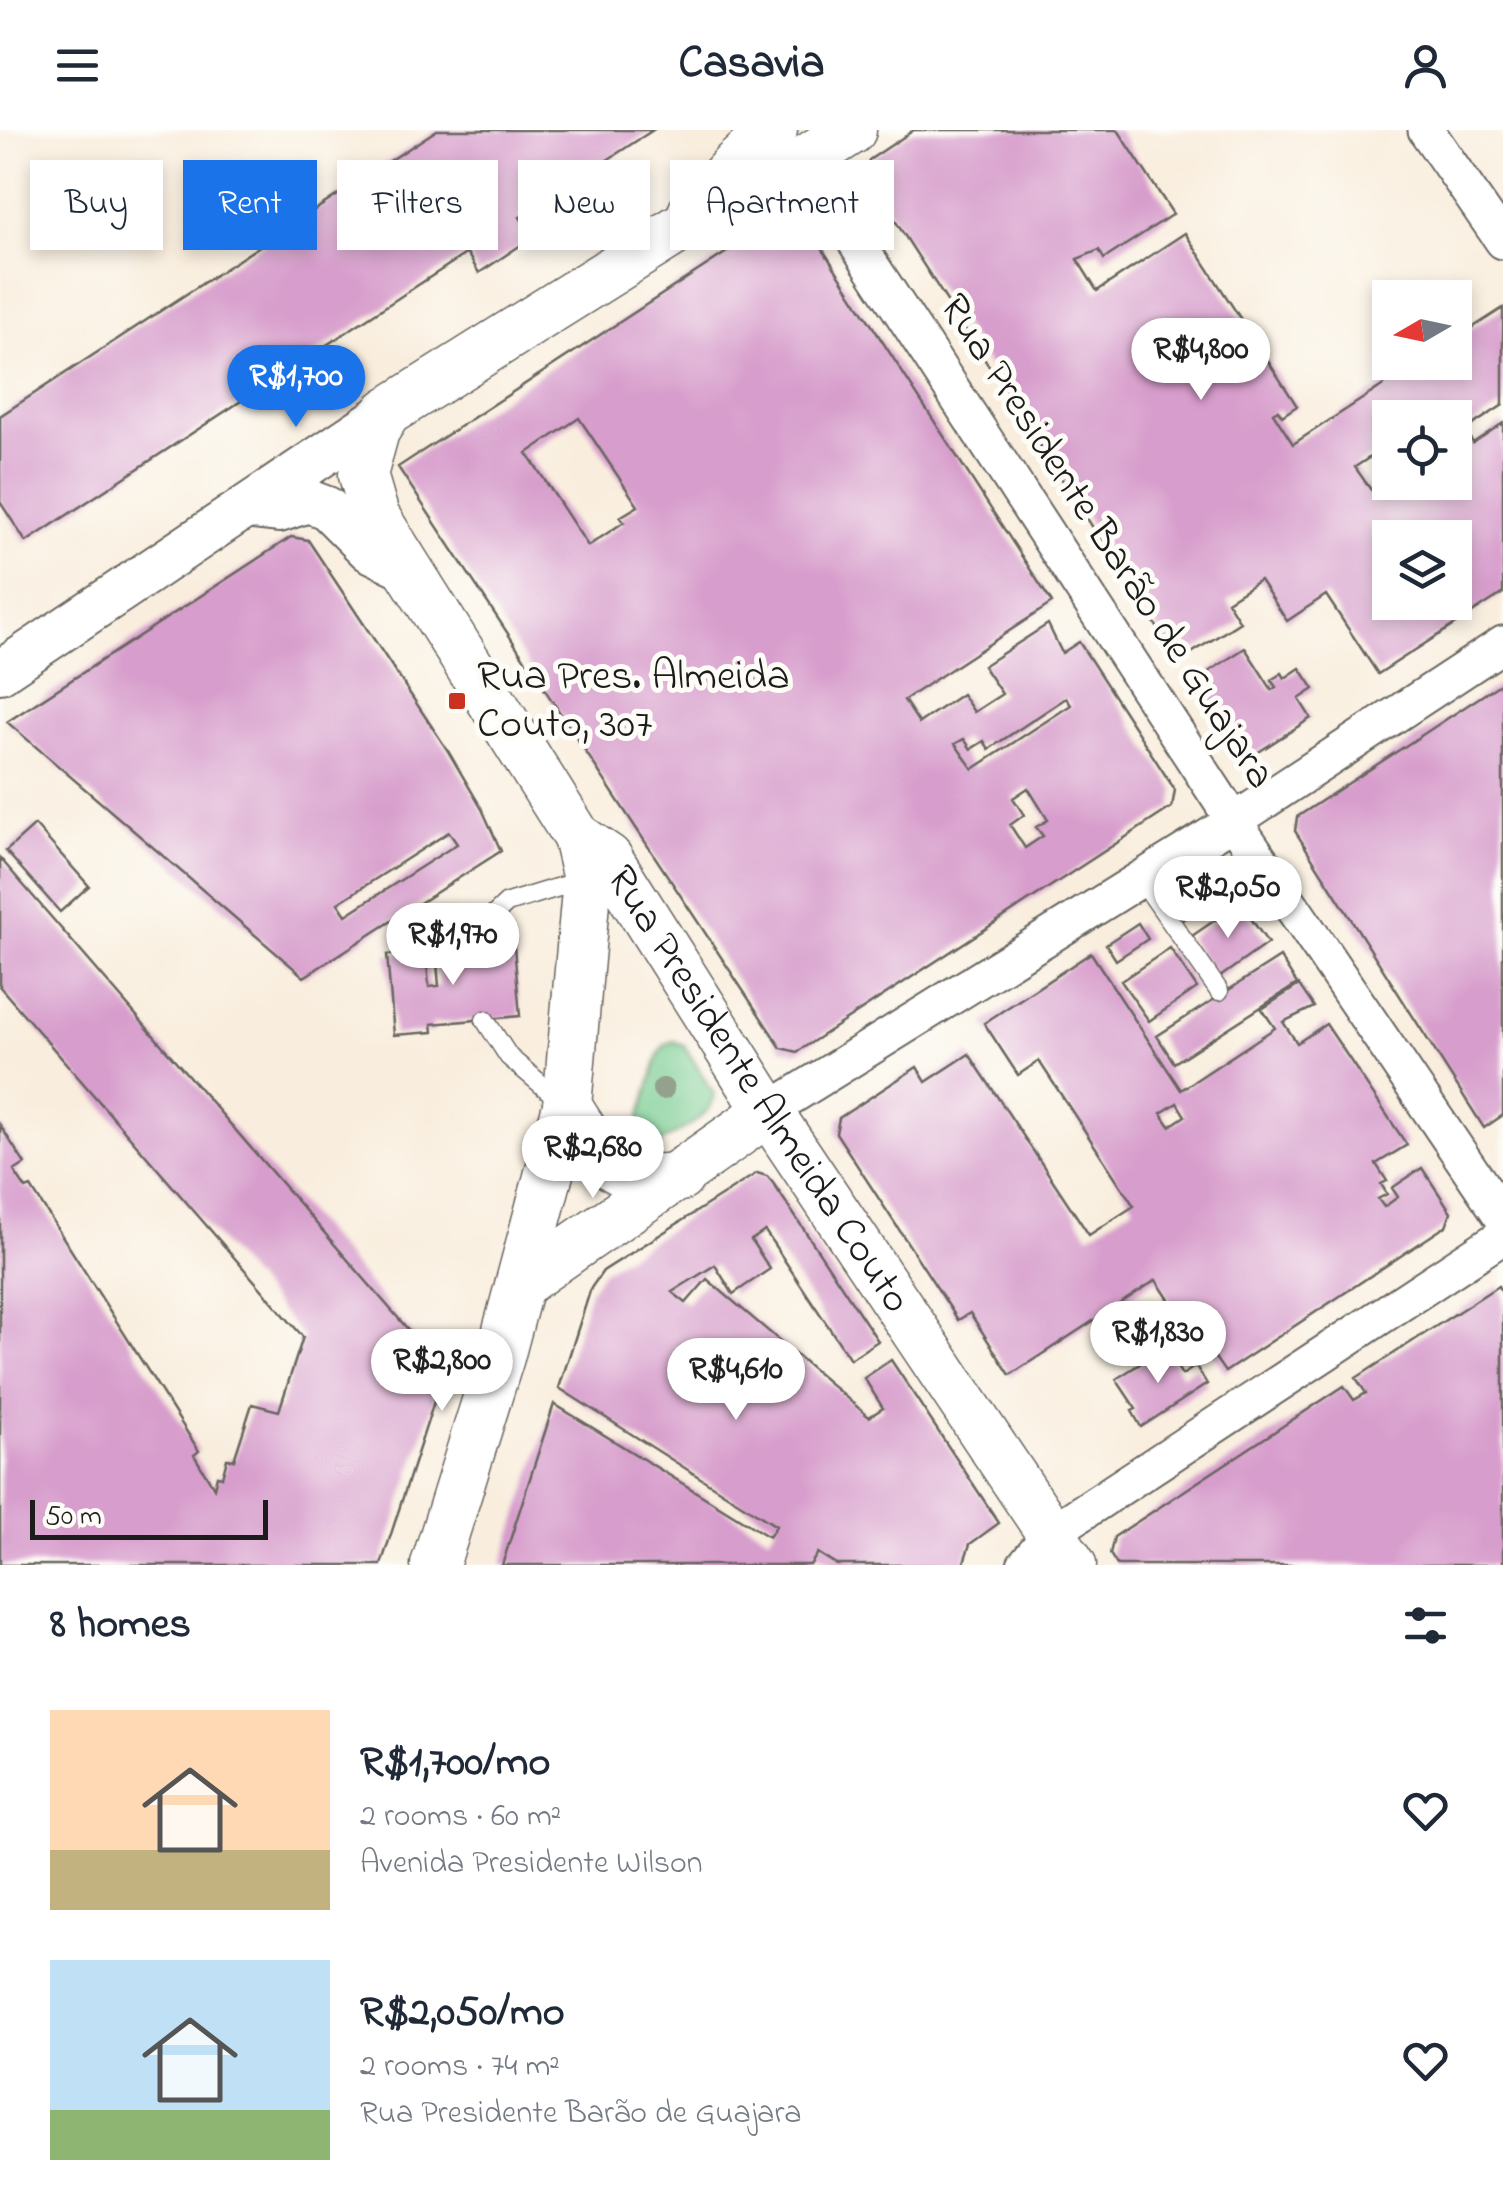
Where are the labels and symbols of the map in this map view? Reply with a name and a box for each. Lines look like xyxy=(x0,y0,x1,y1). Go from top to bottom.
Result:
north arrow xyxy=(1372,280,1472,380)
street label: Rua Presidente Barão de Guajara xyxy=(923,282,1289,802)
pin: R$4,800 xyxy=(1109,318,1293,403)
pin: R$1,700 xyxy=(204,345,388,430)
place label: Rua Pres. Almeida Couto, 307 xyxy=(477,647,790,756)
marker: Rua Pres. Almeida Couto, 307 xyxy=(446,690,468,712)
street label: Rua Presidente Almeida Couto xyxy=(590,854,926,1326)
pin: R$2,050 xyxy=(1136,856,1320,941)
pin: R$1,970 xyxy=(361,903,545,988)
pin: R$2,680 xyxy=(501,1116,685,1201)
pin: R$1,830 xyxy=(1066,1301,1250,1386)
pin: R$2,800 xyxy=(350,1329,534,1414)
pin: R$4,610 xyxy=(644,1338,828,1423)
scale bar xyxy=(30,1495,268,1540)

